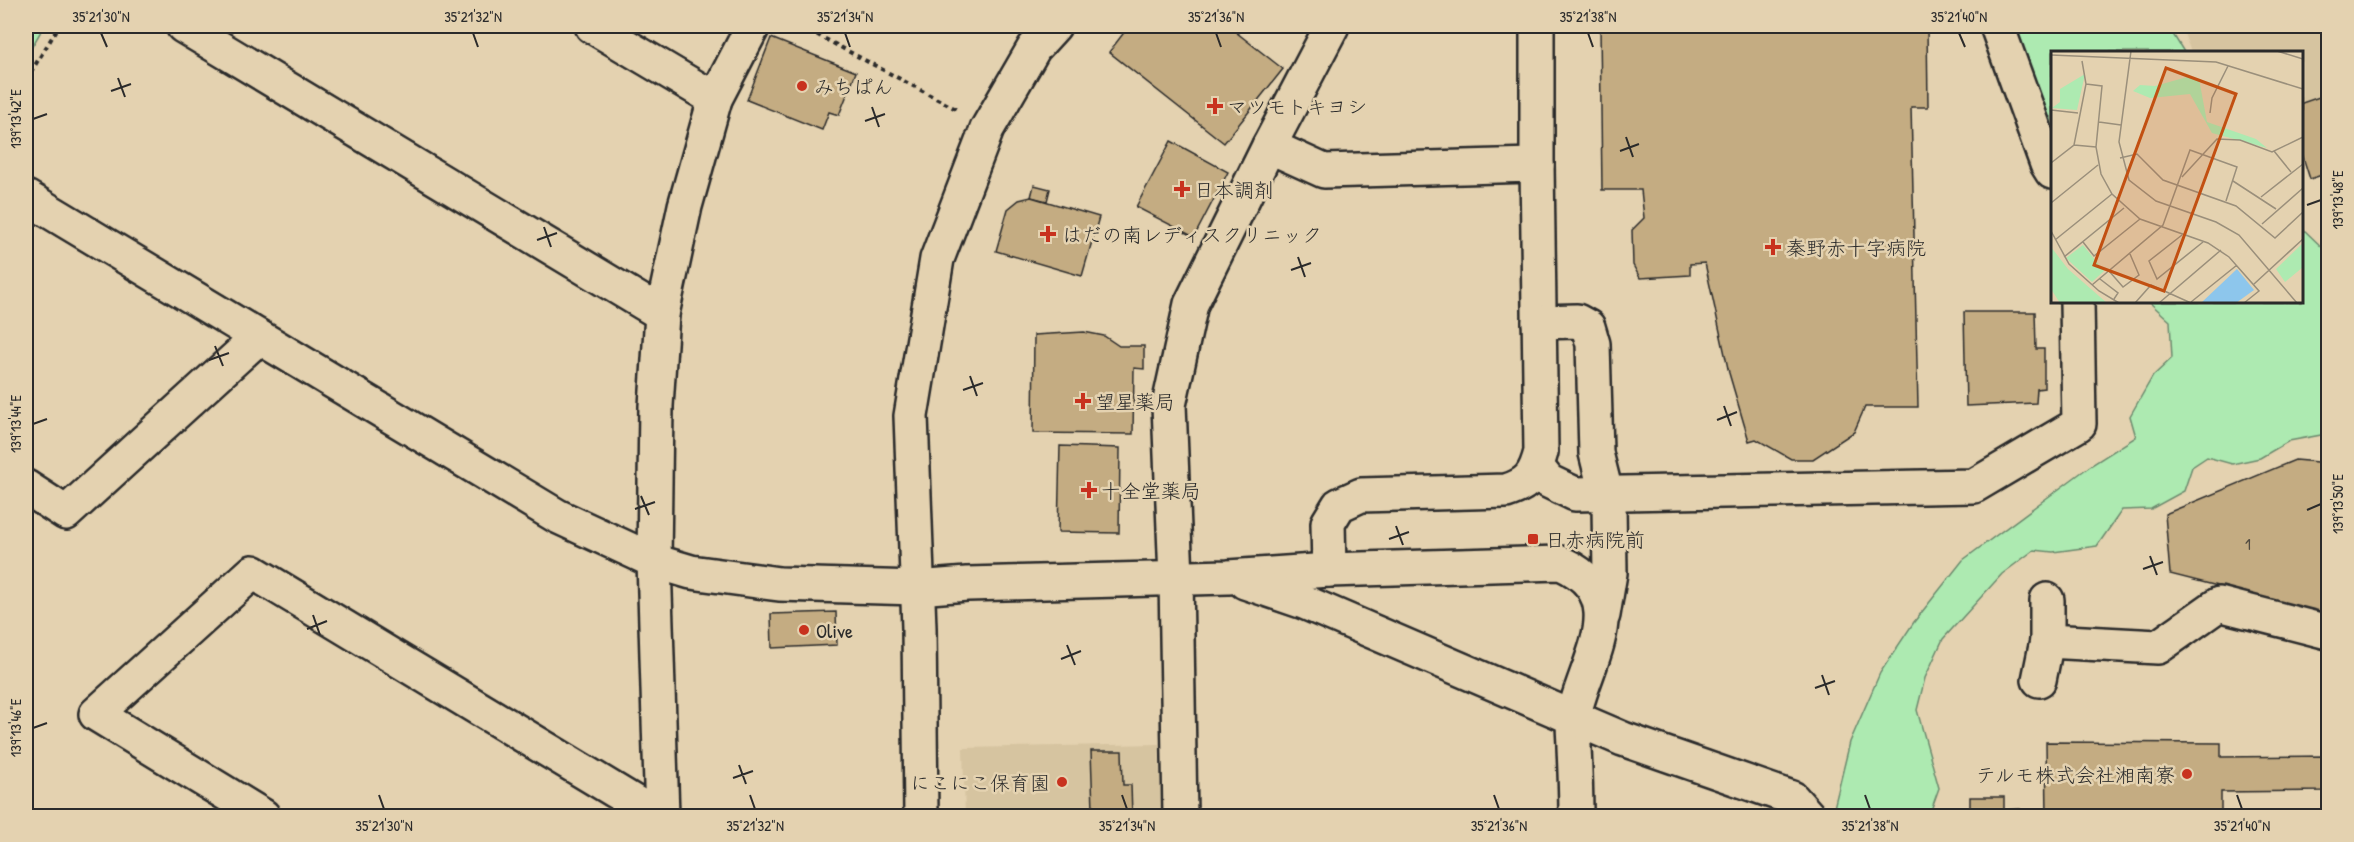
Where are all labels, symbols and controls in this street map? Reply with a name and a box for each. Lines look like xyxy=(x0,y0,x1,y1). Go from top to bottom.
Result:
text: 35°21'30"N xyxy=(72,6,130,27)
text: 35°21'32"N xyxy=(444,6,502,27)
text: 35°21'34"N xyxy=(817,6,873,27)
text: 35°21'36"N xyxy=(1188,6,1244,27)
text: 35°21'38"N xyxy=(1559,6,1617,27)
text: 35°21'40"N xyxy=(1931,6,1987,27)
inset map xyxy=(2051,51,2303,303)
place label: みちぱん xyxy=(814,73,893,100)
marker: みちぱん xyxy=(795,79,809,93)
text: 139°13'42"E xyxy=(5,89,26,149)
place label: マツモトキヨシ xyxy=(1227,93,1367,120)
marker: マツモトキヨシ xyxy=(1208,99,1222,113)
text: 139°13'48"E xyxy=(2327,170,2348,230)
place label: 日本調剤 xyxy=(1194,176,1274,203)
marker: 日本調剤 xyxy=(1175,182,1189,196)
place label: はだの南レディスクリニック xyxy=(1062,221,1322,248)
marker: はだの南レディスクリニック xyxy=(1039,225,1057,243)
place label: 秦野赤十字病院 xyxy=(1786,234,1926,261)
marker: 秦野赤十字病院 xyxy=(1764,238,1782,256)
place label: 望星薬局 xyxy=(1095,388,1175,415)
marker: 望星薬局 xyxy=(1076,394,1090,408)
text: 139°13'44"E xyxy=(5,395,26,453)
text: 139°13'50"E xyxy=(2327,474,2348,534)
place label: 十全堂薬局 xyxy=(1101,477,1201,504)
marker: 十全堂薬局 xyxy=(1082,483,1096,497)
place label: 日赤病院前 xyxy=(1545,526,1645,553)
marker: 日赤病院前 xyxy=(1526,532,1540,546)
house number: 1 xyxy=(2245,533,2251,555)
place label: Olive xyxy=(816,617,853,644)
marker: Olive xyxy=(797,623,811,637)
text: 139°13'46"E xyxy=(5,698,26,757)
place label: テルモ株式会社湘南寮 xyxy=(1976,761,2175,788)
marker: テルモ株式会社湘南寮 xyxy=(2180,767,2194,781)
place label: にこにこ保育園 xyxy=(910,769,1050,796)
marker: にこにこ保育園 xyxy=(1055,775,1069,789)
text: 35°21'30"N xyxy=(355,815,413,836)
text: 35°21'32"N xyxy=(726,815,784,836)
text: 35°21'34"N xyxy=(1099,815,1155,836)
text: 35°21'36"N xyxy=(1471,815,1527,836)
text: 35°21'38"N xyxy=(1841,815,1899,836)
text: 35°21'40"N xyxy=(2214,815,2270,836)

